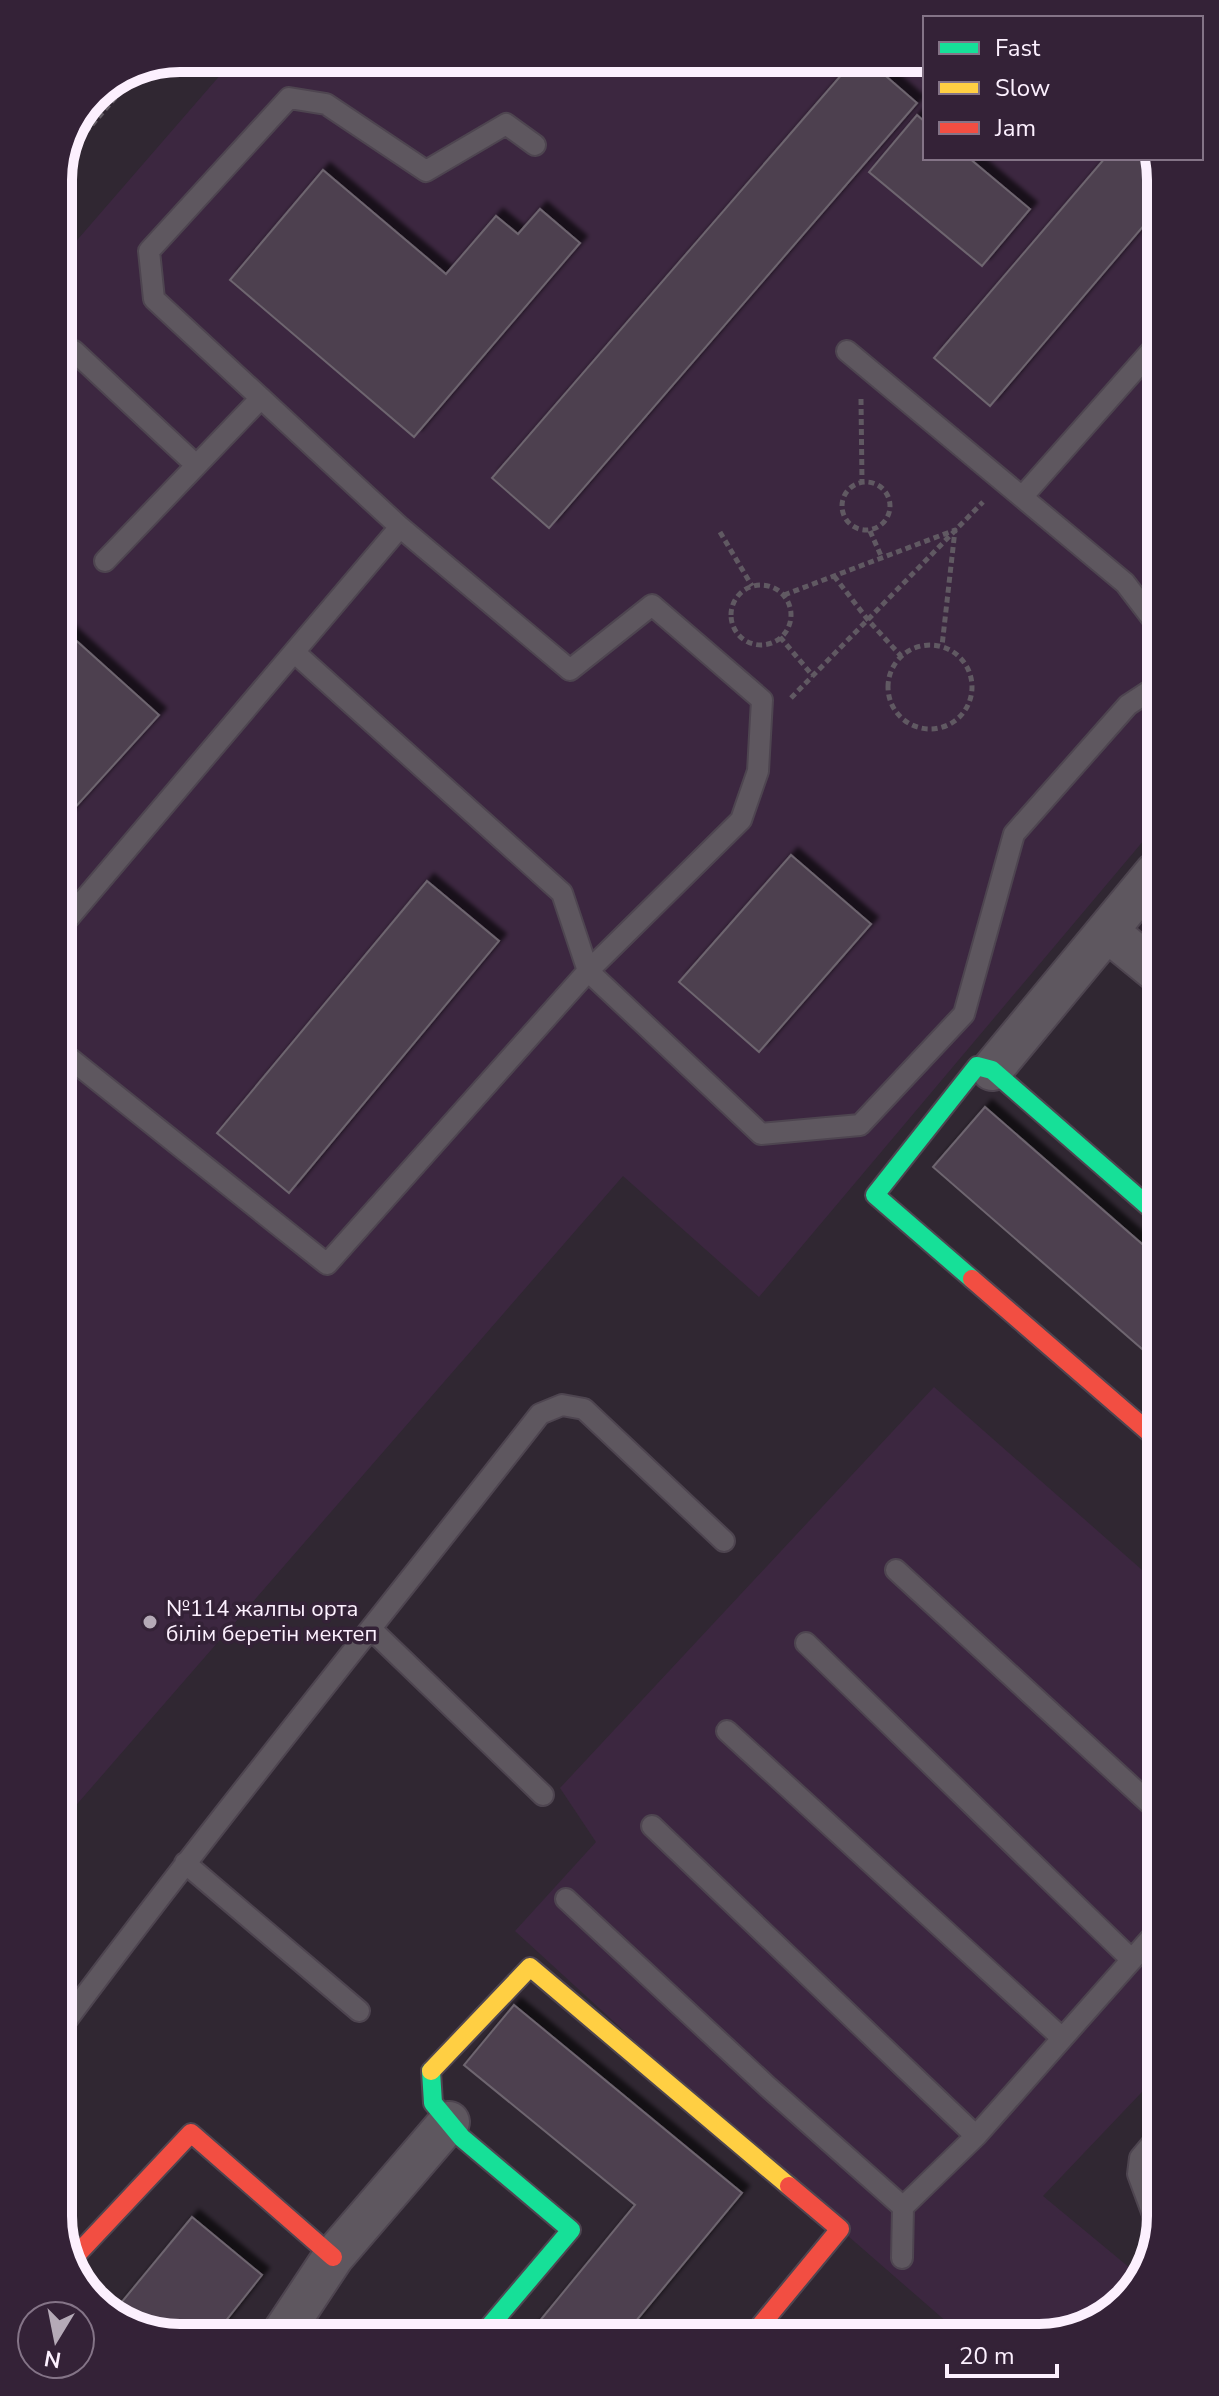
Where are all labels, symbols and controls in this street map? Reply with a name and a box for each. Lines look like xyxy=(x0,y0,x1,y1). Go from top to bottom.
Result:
legend xyxy=(923,16,1203,160)
text: Fast xyxy=(995,32,1041,64)
text: Slow xyxy=(995,72,1050,104)
text: Jam xyxy=(994,112,1036,144)
place label: №114 жалпы орта білім беретін мектеп xyxy=(166,1594,377,1649)
marker: №114 жалпы орта білім беретін мектеп xyxy=(141,1613,159,1631)
north arrow xyxy=(16,2300,96,2380)
scale bar xyxy=(947,2328,1057,2378)
text: 20 m xyxy=(959,2340,1015,2372)
text: N xyxy=(42,2343,63,2375)

